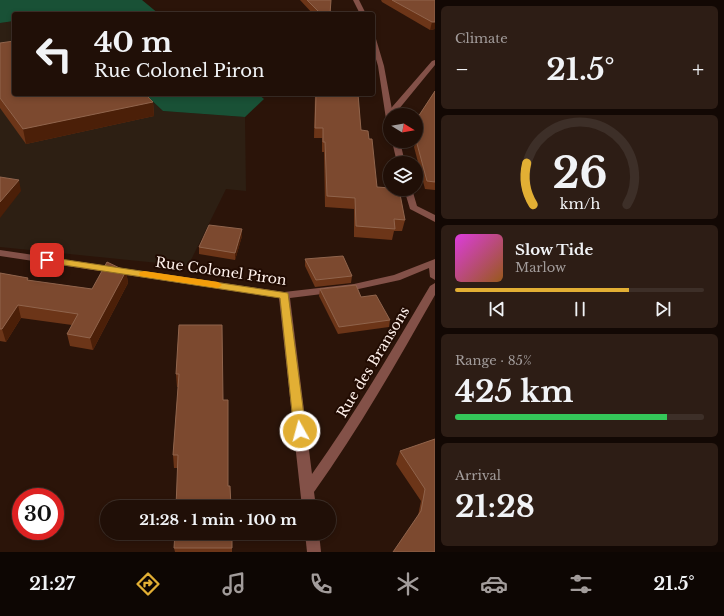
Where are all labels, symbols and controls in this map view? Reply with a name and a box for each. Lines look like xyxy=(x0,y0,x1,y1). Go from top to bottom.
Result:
text: 40 m xyxy=(94,25,172,60)
icon: left xyxy=(28,28,80,80)
text: Climate xyxy=(455,30,508,47)
text: 21.5° xyxy=(546,51,615,88)
text: − xyxy=(455,56,469,83)
text: + xyxy=(692,56,704,83)
text: Rue Colonel Piron xyxy=(94,60,264,82)
north arrow xyxy=(383,108,423,148)
map controls xyxy=(383,108,423,196)
text: 26 xyxy=(552,148,607,199)
button: layers xyxy=(383,156,423,196)
text: km/h xyxy=(559,195,600,213)
text: Slow Tide xyxy=(515,240,593,259)
pin xyxy=(30,243,64,277)
icon: arrive xyxy=(36,249,58,271)
street label: Rue Colonel Piron xyxy=(154,253,288,289)
text: Marlow xyxy=(515,259,566,276)
icon: previous xyxy=(486,298,508,320)
icon: pause xyxy=(569,298,591,320)
icon: next xyxy=(652,298,674,320)
street label: Rue des Bransons xyxy=(333,303,413,421)
text: Range · 85% xyxy=(455,352,532,369)
text: 425 km xyxy=(455,373,573,410)
position arrow xyxy=(279,410,321,452)
text: Arrival xyxy=(455,467,501,484)
speed limit sign: 30 xyxy=(12,488,64,540)
text: 21:28 xyxy=(455,488,535,525)
text: 21:28 · 1 min · 100 m xyxy=(139,510,297,529)
icon: directions xyxy=(134,570,162,598)
icon: music xyxy=(220,570,248,598)
icon: phone xyxy=(307,570,335,598)
icon: climate xyxy=(394,570,422,598)
icon: car xyxy=(480,570,508,598)
icon: filters xyxy=(567,570,595,598)
text: 21:27 xyxy=(29,573,75,595)
text: 21.5° xyxy=(654,573,695,595)

